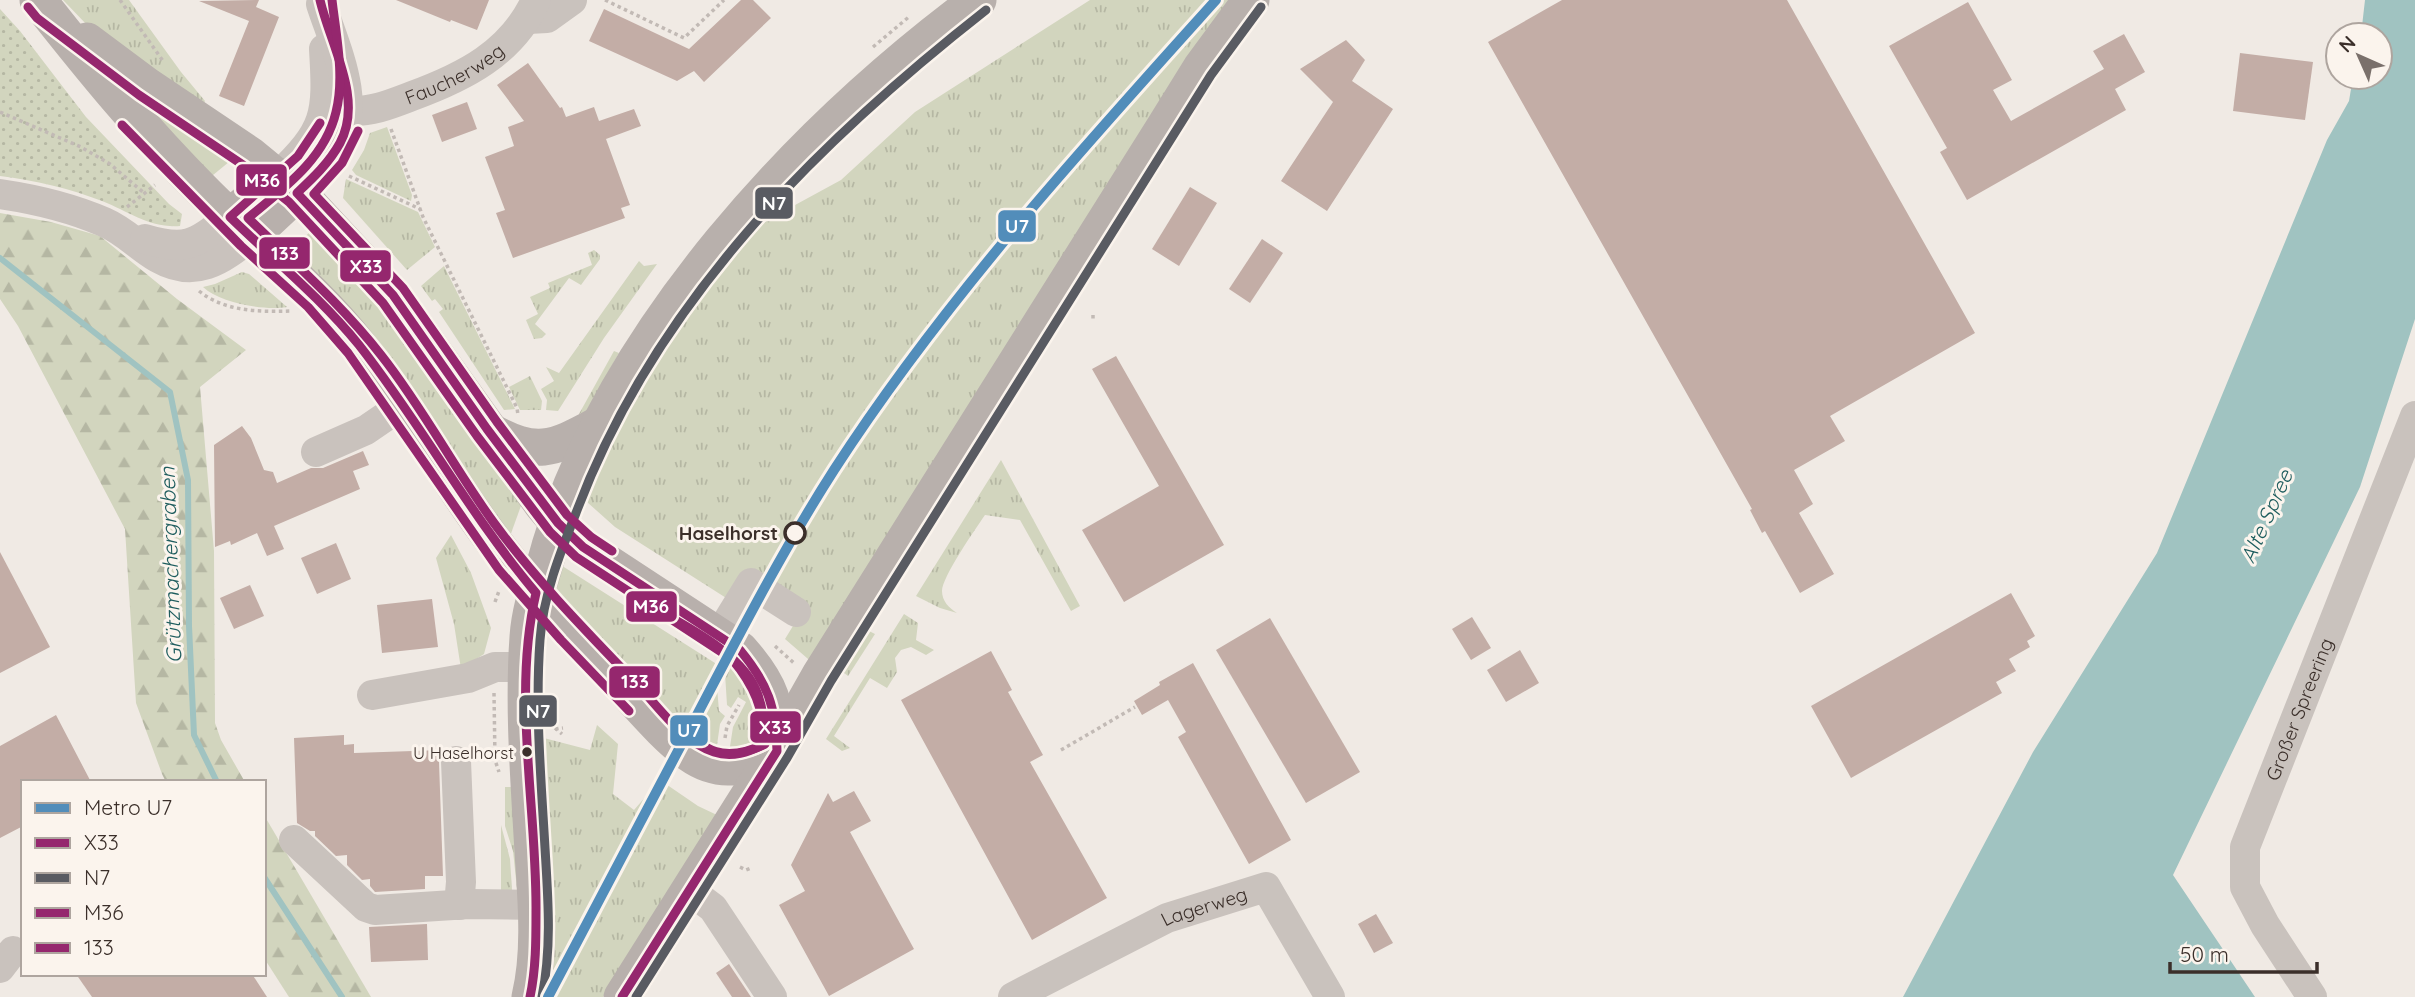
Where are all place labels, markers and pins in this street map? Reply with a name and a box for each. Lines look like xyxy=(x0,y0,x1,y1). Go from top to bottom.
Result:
place label: Haselhorst xyxy=(679,521,778,545)
marker: Haselhorst xyxy=(784,522,806,544)
place label: U Haselhorst xyxy=(413,742,514,763)
marker: U Haselhorst xyxy=(520,745,534,759)

